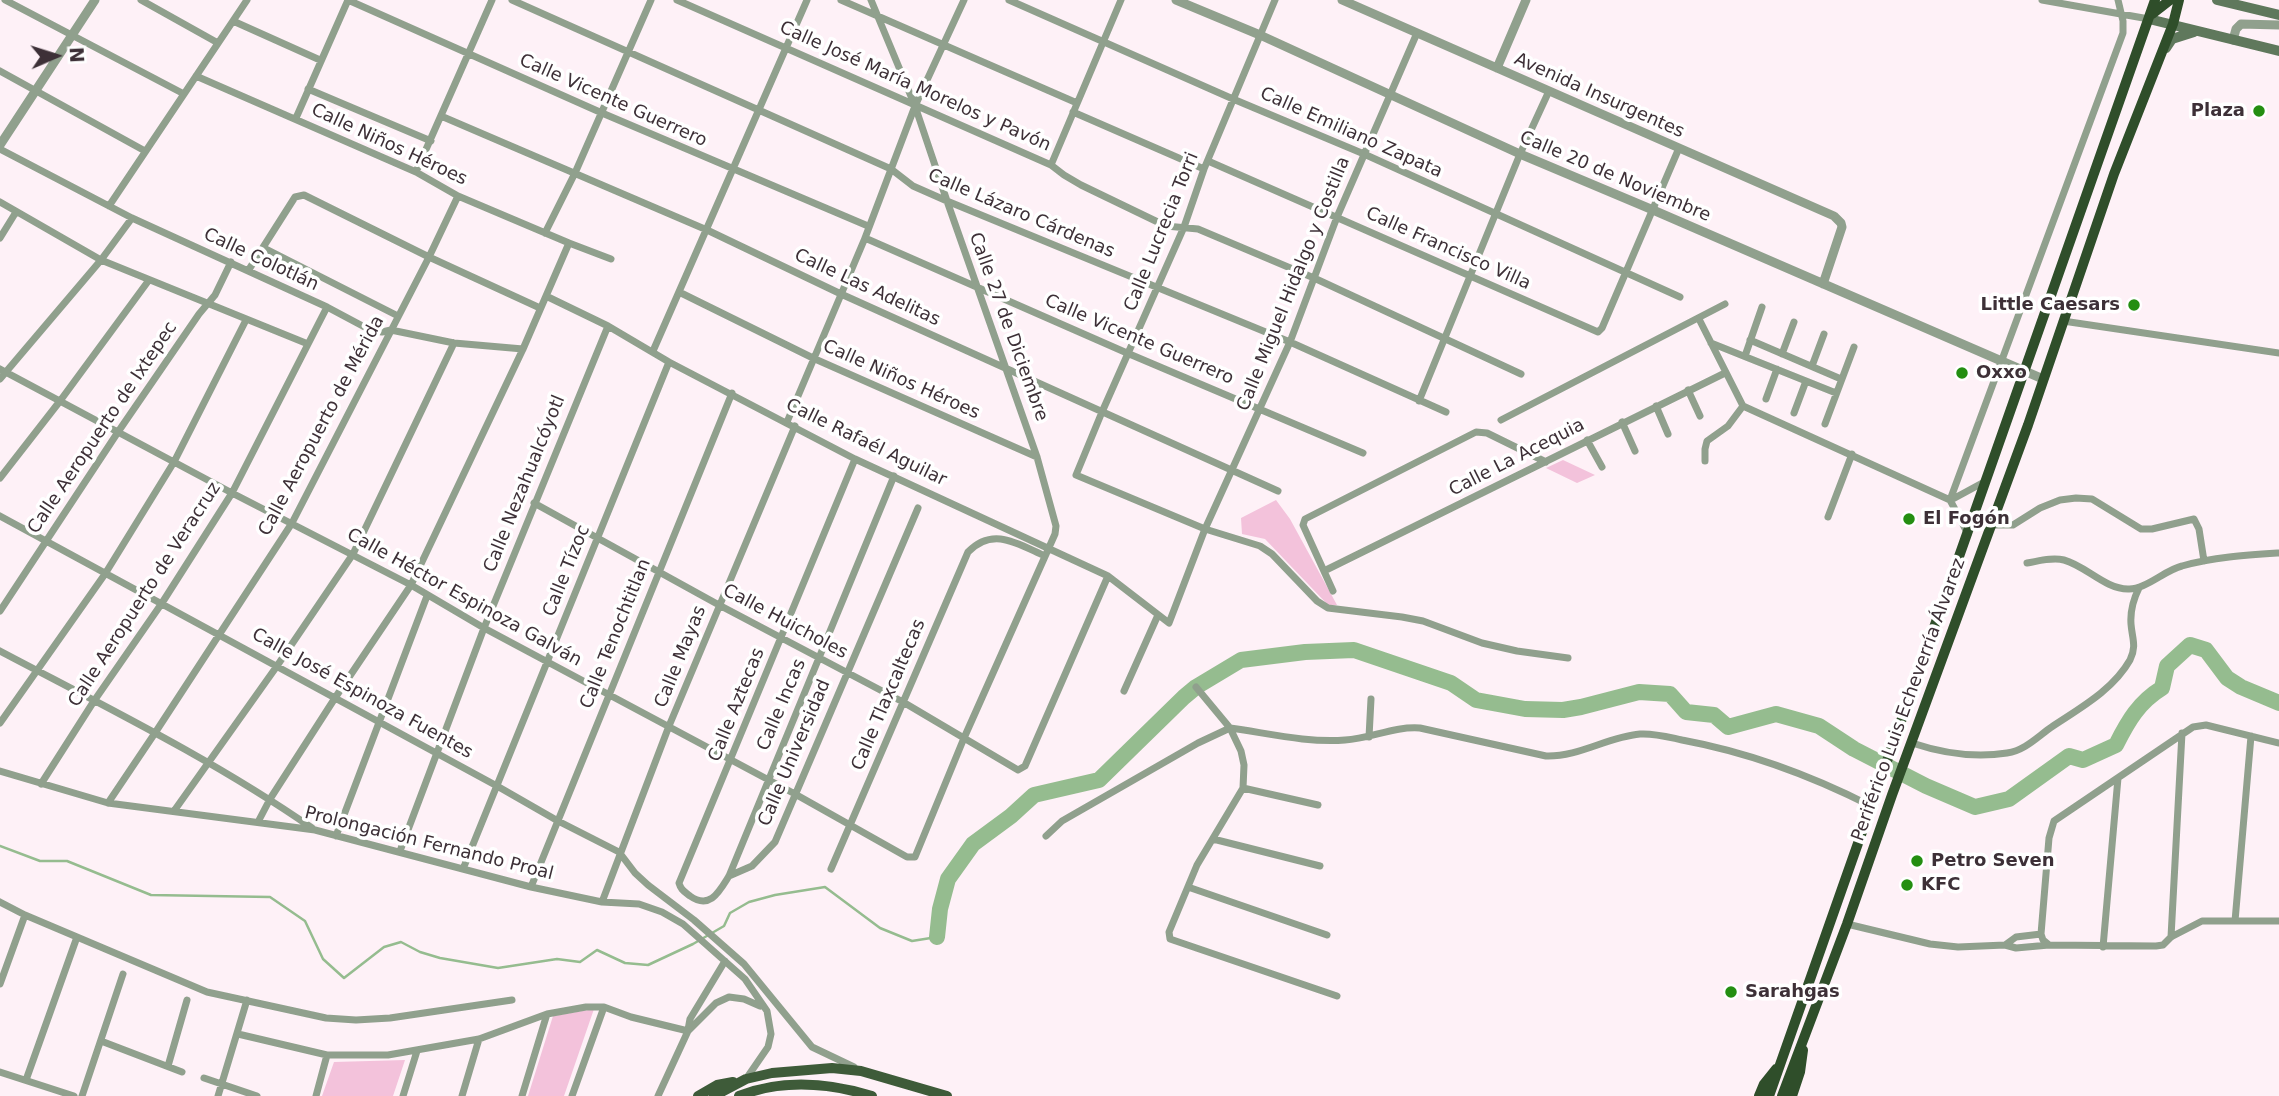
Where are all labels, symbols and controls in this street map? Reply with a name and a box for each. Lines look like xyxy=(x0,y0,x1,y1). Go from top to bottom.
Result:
street label: Calle José María Morelos y Pavón xyxy=(776,17,1054,157)
north arrow xyxy=(21,21,91,91)
text: N xyxy=(66,46,88,63)
street label: Avenida Insurgentes xyxy=(1511,49,1687,143)
street label: Calle Vicente Guerrero xyxy=(516,50,710,152)
street label: Calle Emiliano Zapata xyxy=(1256,83,1446,183)
street label: Calle Niños Héroes xyxy=(308,99,470,191)
place label: Plaza xyxy=(2191,100,2245,122)
marker: Plaza xyxy=(2251,103,2267,119)
street label: Calle 20 de Noviembre xyxy=(1516,127,1714,227)
street label: Calle Lucrecia Torri xyxy=(1120,149,1204,315)
street label: Calle Miguel Hidalgo y Costilla xyxy=(1233,154,1355,414)
street label: Calle Lázaro Cárdenas xyxy=(924,165,1118,263)
street label: Calle Francisco Villa xyxy=(1362,203,1534,295)
street label: Calle Colotlán xyxy=(200,224,322,296)
street label: Calle 27 de Diciembre xyxy=(964,230,1052,424)
street label: Calle Las Adelitas xyxy=(791,245,943,331)
street label: Calle Vicente Guerrero xyxy=(1041,290,1237,390)
place label: Little Caesars xyxy=(1980,294,2120,316)
marker: Little Caesars xyxy=(2126,297,2142,313)
street label: Calle Aeropuerto de Mérida xyxy=(255,312,389,540)
street label: Calle Aeropuerto de Ixtepec xyxy=(24,318,182,538)
street label: Calle Niños Héroes xyxy=(819,336,983,424)
place label: Oxxo xyxy=(1976,362,2027,384)
marker: Oxxo xyxy=(1954,365,1970,381)
street label: Calle Nezahualcóyotl xyxy=(480,392,570,576)
street label: Calle Rafaél Aguilar xyxy=(782,395,950,491)
street label: Calle La Acequia xyxy=(1446,415,1588,501)
street label: Calle Aeropuerto de Veracruz xyxy=(64,479,226,711)
place label: El Fogón xyxy=(1923,508,2010,530)
marker: El Fogón xyxy=(1901,511,1917,527)
street label: Calle Tízoc xyxy=(539,522,595,620)
street label: Calle Héctor Espinoza Galván xyxy=(343,524,585,672)
street label: Calle Tenochtitlan xyxy=(576,556,656,712)
street label: Periférico Luis Echeverría Álvarez xyxy=(1848,556,1970,844)
street label: Calle Huicholes xyxy=(719,580,851,664)
street label: Calle Mayas xyxy=(651,603,711,711)
street label: Calle Tlaxcaltecas xyxy=(847,616,931,774)
street label: Calle José Espinoza Fuentes xyxy=(248,624,476,764)
street label: Calle Aztecas xyxy=(704,645,770,765)
street label: Calle Incas xyxy=(753,656,811,754)
street label: Calle Universidad xyxy=(754,676,836,830)
street label: Prolongación Fernando Proal xyxy=(302,803,556,885)
place label: Petro Seven xyxy=(1931,850,2054,872)
marker: Petro Seven xyxy=(1909,853,1925,869)
place label: KFC xyxy=(1921,874,1960,896)
marker: KFC xyxy=(1899,877,1915,893)
place label: Sarahgas xyxy=(1745,981,1840,1003)
marker: Sarahgas xyxy=(1723,984,1739,1000)

